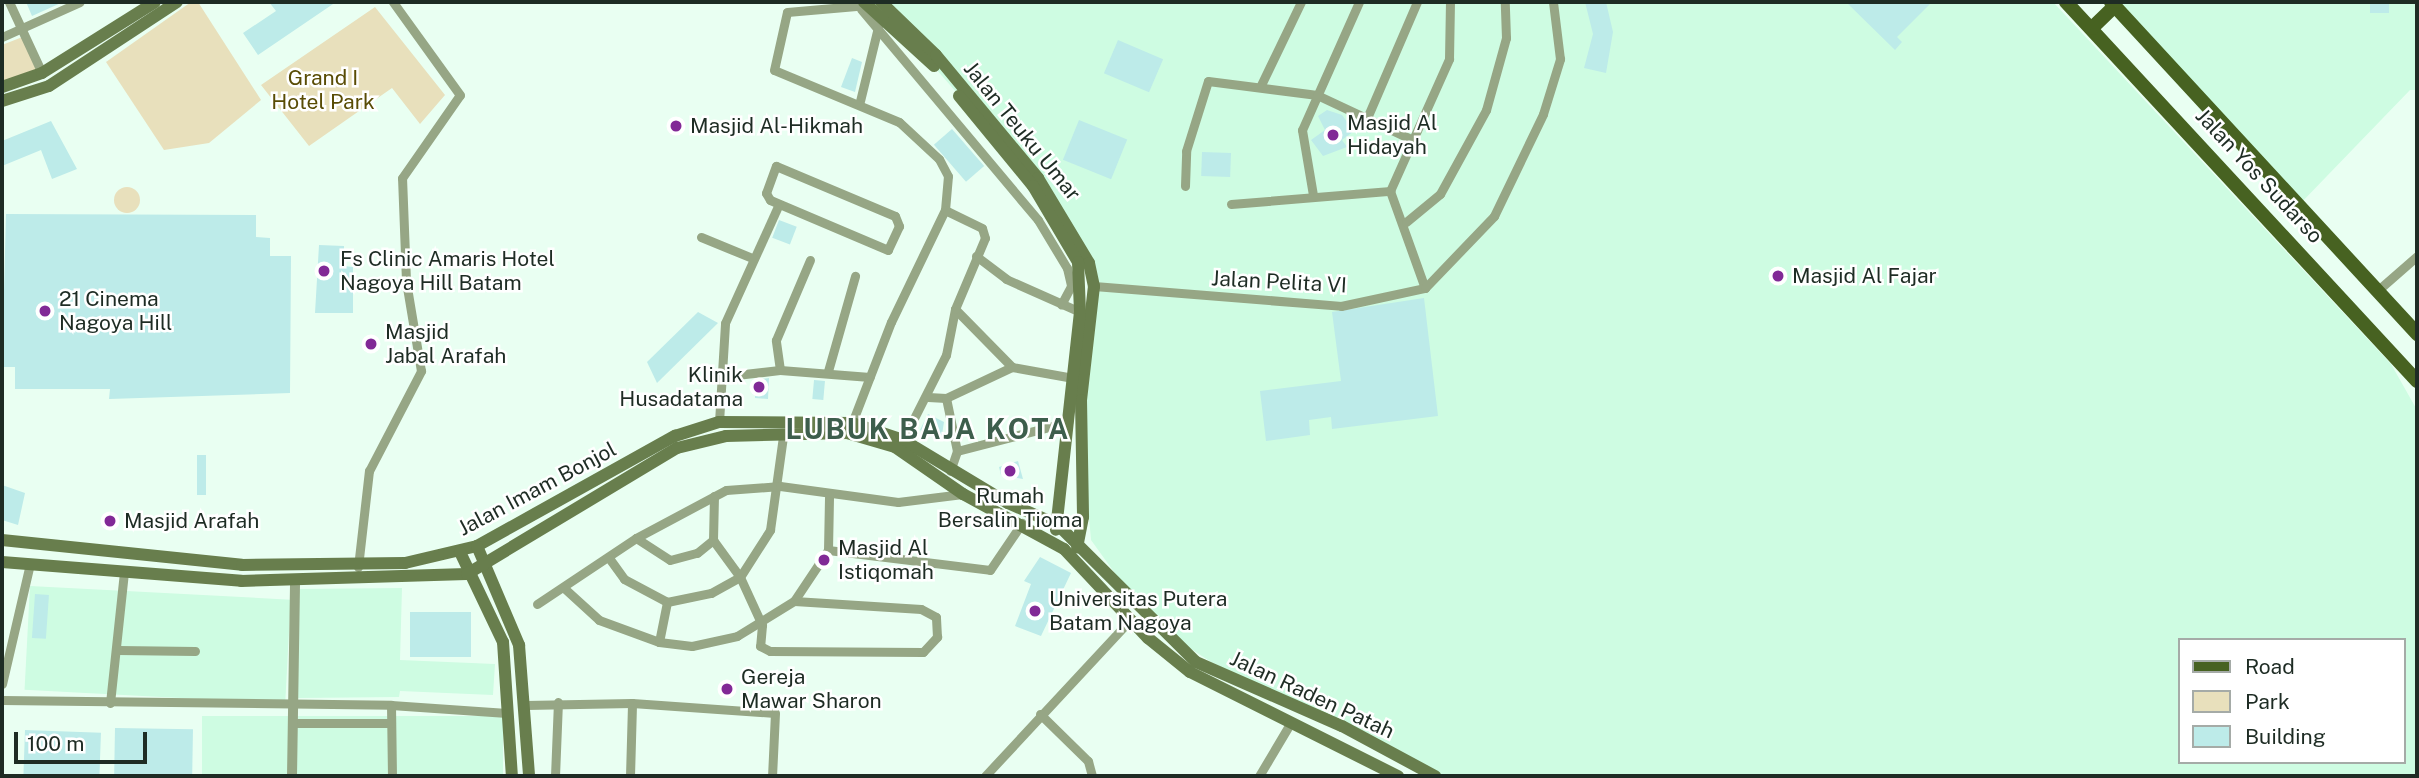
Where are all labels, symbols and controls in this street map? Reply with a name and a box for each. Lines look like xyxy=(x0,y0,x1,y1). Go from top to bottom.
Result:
street label: Jalan Teuku Umar xyxy=(958,56,1086,206)
park label: Grand I Hotel Park xyxy=(271,65,375,115)
street label: Jalan Yos Sudarso xyxy=(2190,103,2328,249)
place label: Masjid Al Hidayah xyxy=(1347,110,1437,160)
place label: Masjid Al-Hikmah xyxy=(690,113,863,139)
marker: Masjid Al-Hikmah xyxy=(668,118,684,134)
marker: Masjid Al Hidayah xyxy=(1325,127,1341,143)
place label: Fs Clinic Amaris Hotel Nagoya Hill Batam xyxy=(340,246,555,296)
marker: Fs Clinic Amaris Hotel Nagoya Hill Batam xyxy=(314,261,334,281)
place label: Masjid Al Fajar xyxy=(1792,263,1937,289)
street label: Jalan Pelita VI xyxy=(1210,266,1348,298)
marker: Masjid Al Fajar xyxy=(1770,268,1786,284)
place label: 21 Cinema Nagoya Hill xyxy=(59,286,172,336)
marker: 21 Cinema Nagoya Hill xyxy=(37,303,53,319)
place label: Masjid Jabal Arafah xyxy=(385,319,506,369)
marker: Masjid Jabal Arafah xyxy=(363,336,379,352)
place label: Klinik Husadatama xyxy=(619,362,743,412)
marker: Klinik Husadatama xyxy=(749,377,769,397)
district label: LUBUK BAJA KOTA xyxy=(787,412,1069,446)
street label: Jalan Imam Bonjol xyxy=(454,437,620,541)
marker: Rumah Bersalin Tioma xyxy=(1000,461,1020,481)
place label: Rumah Bersalin Tioma xyxy=(938,483,1082,533)
place label: Masjid Arafah xyxy=(124,508,259,534)
marker: Masjid Arafah xyxy=(102,513,118,529)
place label: Masjid Al Istiqomah xyxy=(838,535,934,585)
marker: Masjid Al Istiqomah xyxy=(816,552,832,568)
place label: Universitas Putera Batam Nagoya xyxy=(1049,586,1227,636)
marker: Universitas Putera Batam Nagoya xyxy=(1027,603,1043,619)
legend xyxy=(2178,638,2405,764)
street label: Jalan Raden Patah xyxy=(1226,646,1398,744)
text: Road xyxy=(2245,654,2295,679)
place label: Gereja Mawar Sharon xyxy=(741,664,882,714)
marker: Gereja Mawar Sharon xyxy=(719,681,735,697)
text: Park xyxy=(2245,689,2290,714)
scale bar xyxy=(18,718,150,762)
text: Building xyxy=(2245,724,2326,749)
text: 100 m xyxy=(27,731,84,756)

